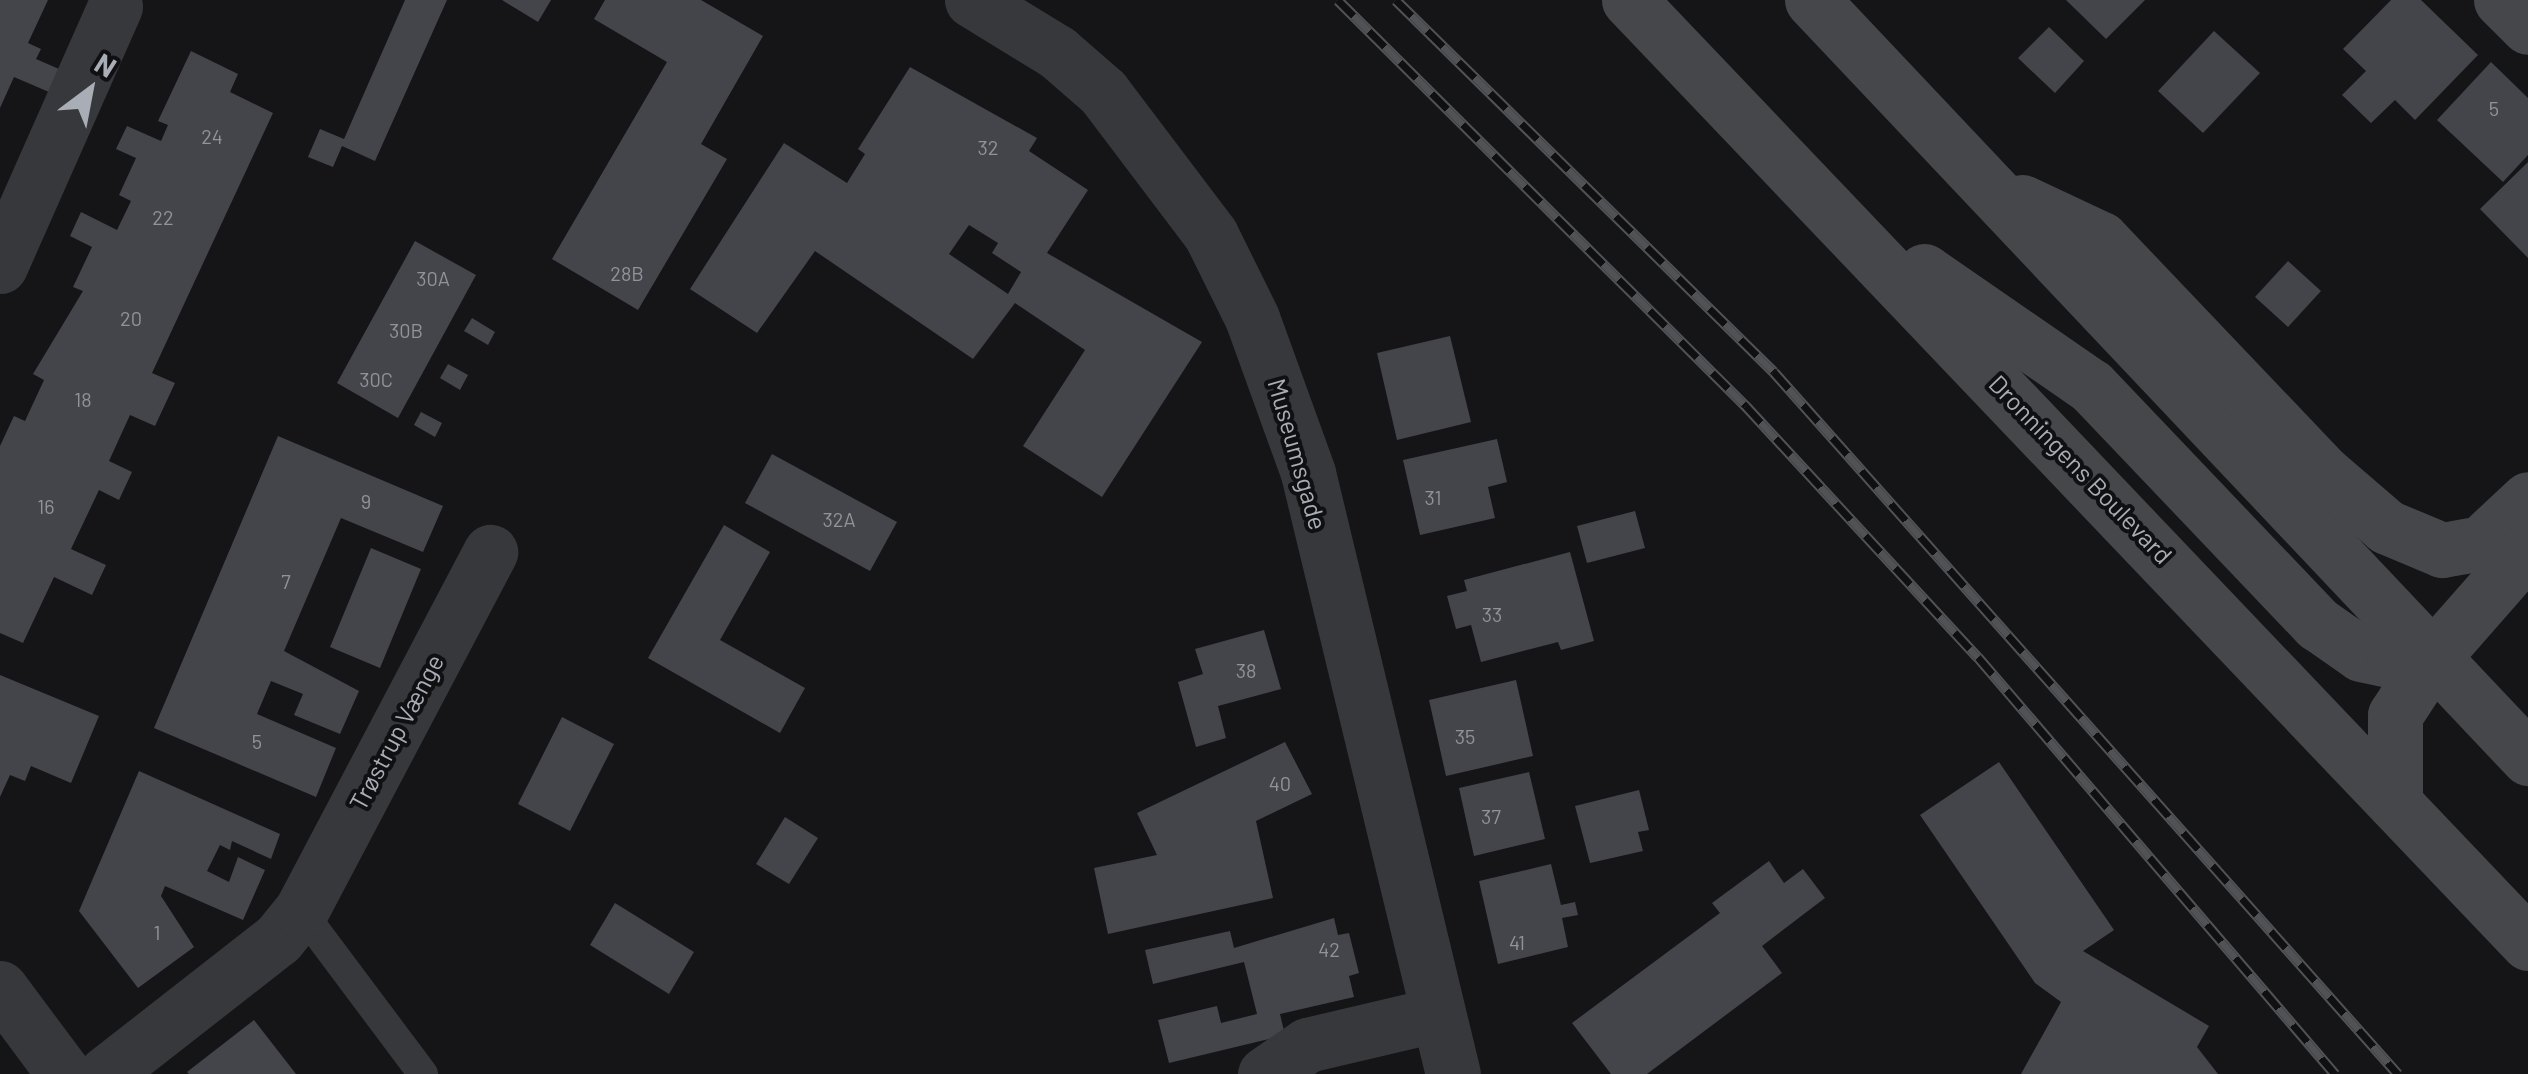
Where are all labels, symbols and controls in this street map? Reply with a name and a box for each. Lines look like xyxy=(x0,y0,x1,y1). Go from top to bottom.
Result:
north arrow xyxy=(40,40,140,140)
text: N xyxy=(89,45,123,84)
house number: 5 xyxy=(2489,96,2499,120)
house number: 24 xyxy=(201,124,223,148)
house number: 32 xyxy=(977,135,999,159)
house number: 22 xyxy=(152,205,174,229)
house number: 28B xyxy=(610,261,644,285)
house number: 30A xyxy=(416,266,450,290)
house number: 20 xyxy=(120,306,142,330)
house number: 30B xyxy=(389,318,423,342)
house number: 30C xyxy=(359,367,393,391)
street label: Dronningens Boulevard xyxy=(1983,368,2179,570)
street label: Museumsgade xyxy=(1262,375,1334,533)
house number: 18 xyxy=(74,387,92,411)
house number: 31 xyxy=(1424,485,1442,509)
house number: 9 xyxy=(361,489,371,513)
house number: 16 xyxy=(37,494,55,518)
house number: 32A xyxy=(822,507,856,531)
house number: 7 xyxy=(281,569,291,593)
house number: 33 xyxy=(1482,602,1502,626)
street label: Trøstrup Vænge xyxy=(342,649,450,815)
house number: 38 xyxy=(1236,658,1256,682)
house number: 35 xyxy=(1455,724,1475,748)
house number: 5 xyxy=(252,729,262,753)
house number: 40 xyxy=(1269,771,1291,795)
house number: 37 xyxy=(1481,804,1501,828)
house number: 1 xyxy=(154,920,160,944)
house number: 41 xyxy=(1509,930,1525,954)
house number: 42 xyxy=(1318,937,1340,961)

